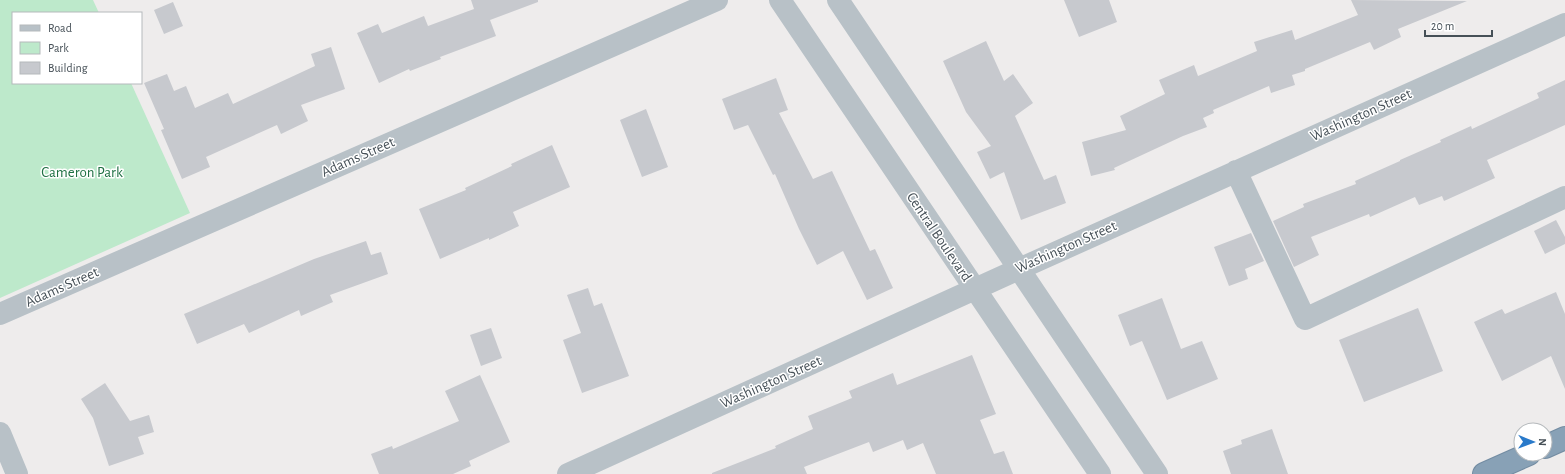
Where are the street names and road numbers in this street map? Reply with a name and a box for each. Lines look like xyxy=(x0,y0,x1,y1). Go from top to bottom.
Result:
street label: Washington Street xyxy=(1308,86,1414,144)
street label: Adams Street xyxy=(319,134,397,180)
street label: Central Boulevard xyxy=(904,190,974,284)
street label: Washington Street xyxy=(1013,218,1119,276)
street label: Adams Street xyxy=(23,264,101,310)
street label: Washington Street xyxy=(718,353,824,411)

